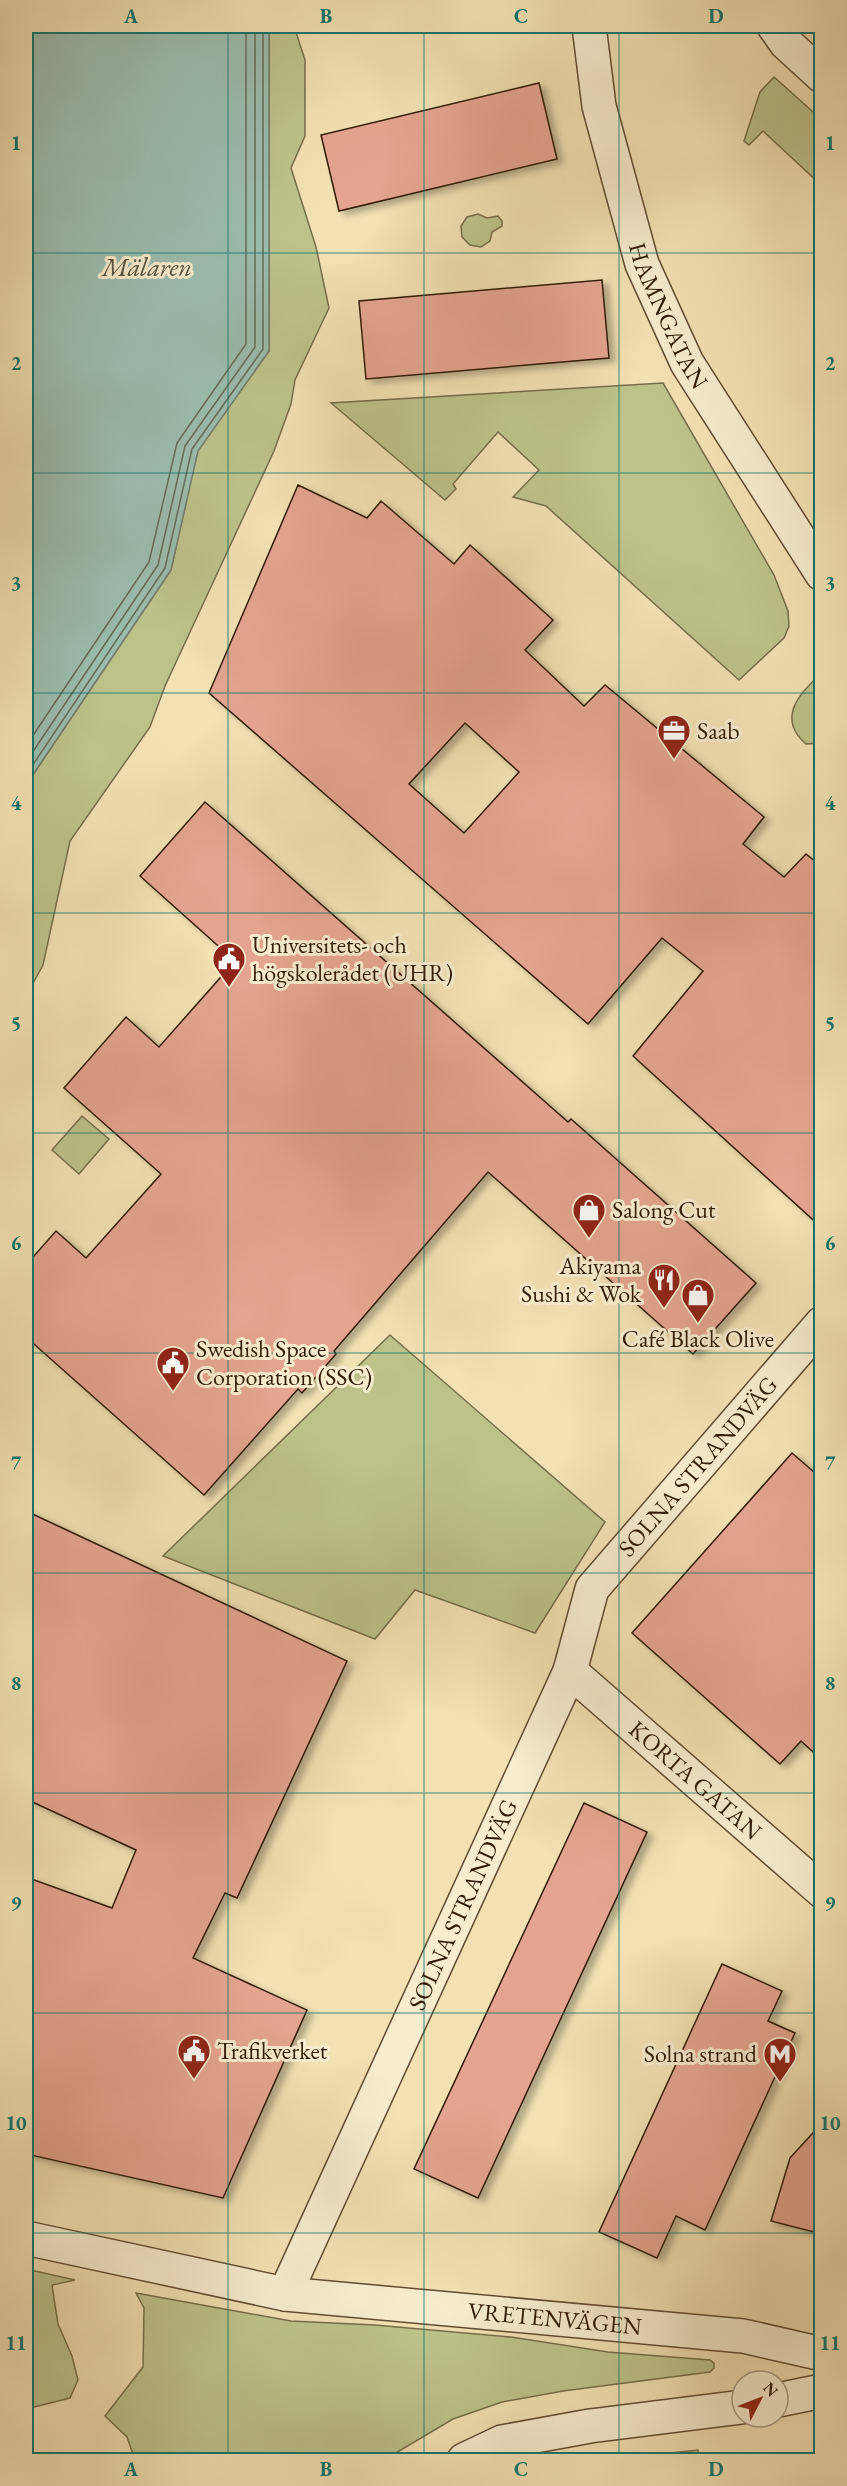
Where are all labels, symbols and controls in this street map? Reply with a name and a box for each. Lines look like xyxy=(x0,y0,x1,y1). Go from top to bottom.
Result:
text: A xyxy=(123,3,139,29)
text: B xyxy=(320,3,332,29)
text: C xyxy=(514,3,528,29)
text: D xyxy=(708,3,724,29)
text: 1 xyxy=(11,130,21,156)
text: 1 xyxy=(825,130,835,156)
street label: HAMNGATAN xyxy=(622,239,716,395)
water label: Mälaren xyxy=(100,250,192,284)
text: 2 xyxy=(11,350,22,376)
text: 2 xyxy=(825,350,836,376)
text: 3 xyxy=(11,570,21,596)
text: 3 xyxy=(825,570,835,596)
office icon: Saab xyxy=(656,713,692,760)
place label: Saab xyxy=(697,715,740,746)
text: 4 xyxy=(11,790,22,816)
text: 4 xyxy=(825,790,836,816)
place label: Universitets- och högskolerådet (UHR) xyxy=(252,929,453,988)
public building icon: Universitets- och högskolerådet (UHR) xyxy=(211,941,247,988)
text: 5 xyxy=(11,1010,21,1036)
text: 5 xyxy=(825,1010,835,1036)
shop icon: Salong Cut xyxy=(571,1192,607,1239)
place label: Salong Cut xyxy=(612,1194,716,1225)
text: 6 xyxy=(11,1230,22,1256)
text: 6 xyxy=(825,1230,836,1256)
place label: Akiyama Sushi & Wok xyxy=(521,1250,642,1309)
restaurant icon: Akiyama Sushi & Wok xyxy=(646,1262,682,1309)
shop icon: Café Black Olive xyxy=(680,1277,716,1324)
place label: Café Black Olive xyxy=(622,1323,774,1354)
place label: Swedish Space Corporation (SSC) xyxy=(196,1333,372,1392)
public building icon: Swedish Space Corporation (SSC) xyxy=(155,1345,191,1392)
street label: SOLNA STRANDVÄG xyxy=(611,1370,784,1563)
text: 7 xyxy=(11,1450,22,1476)
text: 7 xyxy=(825,1450,836,1476)
text: 8 xyxy=(11,1670,21,1696)
text: 8 xyxy=(825,1670,835,1696)
street label: KORTA GATAN xyxy=(623,1713,768,1846)
street label: SOLNA STRANDVÄG xyxy=(401,1794,524,2015)
text: 9 xyxy=(11,1890,22,1916)
text: 9 xyxy=(825,1890,836,1916)
public building icon: Trafikverket xyxy=(176,2033,212,2080)
place label: Trafikverket xyxy=(217,2035,328,2066)
metro station icon: Solna strand xyxy=(762,2036,798,2083)
place label: Solna strand xyxy=(644,2038,758,2069)
text: 10 xyxy=(5,2110,27,2136)
text: 10 xyxy=(819,2110,841,2136)
street label: VRETENVÄGEN xyxy=(467,2295,643,2342)
text: 11 xyxy=(5,2330,27,2356)
text: 11 xyxy=(819,2330,841,2356)
north arrow xyxy=(730,2369,790,2429)
text: N xyxy=(759,2377,783,2401)
text: A xyxy=(123,2456,139,2482)
text: B xyxy=(320,2456,332,2482)
text: C xyxy=(514,2456,528,2482)
text: D xyxy=(708,2456,724,2482)

